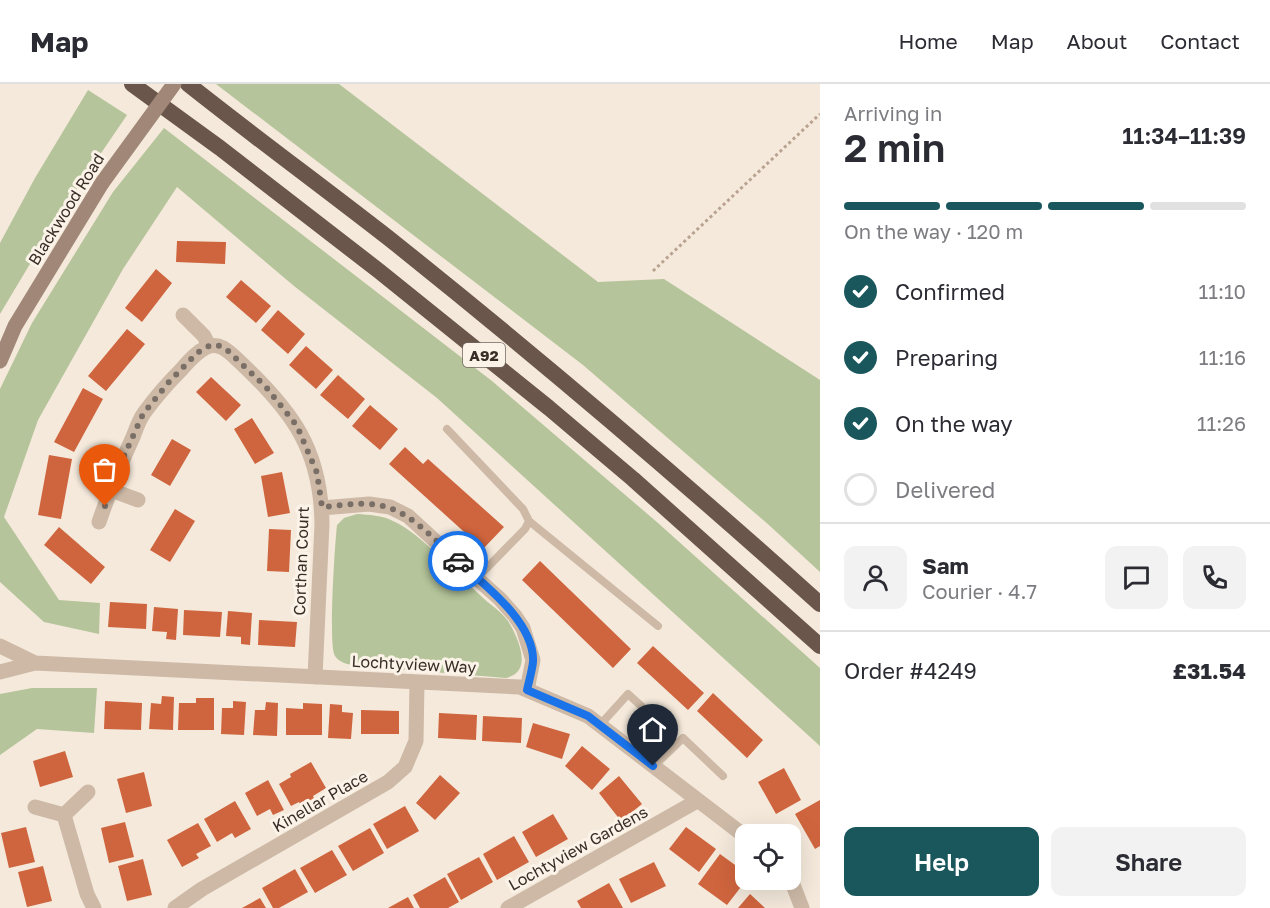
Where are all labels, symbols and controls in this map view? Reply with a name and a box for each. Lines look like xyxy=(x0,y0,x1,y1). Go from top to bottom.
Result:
text: Map xyxy=(30,25,88,58)
text: Home xyxy=(898,28,958,54)
text: Map xyxy=(991,28,1034,54)
text: About xyxy=(1067,28,1127,54)
text: Contact xyxy=(1160,28,1240,54)
text: Arriving in xyxy=(844,101,942,125)
text: 11:34–11:39 xyxy=(1122,122,1246,149)
text: 2 min xyxy=(844,124,945,171)
street label: Blackwood Road xyxy=(24,149,108,269)
text: On the way · 120 m xyxy=(844,219,1023,243)
icon: check xyxy=(844,275,877,308)
text: Confirmed xyxy=(895,278,1005,305)
text: 11:10 xyxy=(1199,279,1246,303)
icon: check xyxy=(844,341,877,374)
road number: A92 xyxy=(463,343,505,367)
text: Preparing xyxy=(895,344,998,371)
text: 11:16 xyxy=(1199,345,1246,369)
icon: check xyxy=(844,407,877,440)
text: On the way xyxy=(895,410,1013,437)
text: 11:26 xyxy=(1197,411,1246,435)
pin xyxy=(79,444,130,506)
icon: bag xyxy=(88,453,121,486)
text: Delivered xyxy=(895,476,995,503)
street label: Corthan Court xyxy=(289,506,313,616)
courier xyxy=(428,531,488,591)
icon: car xyxy=(442,545,475,578)
button: person xyxy=(844,546,907,609)
button: chat xyxy=(1105,546,1168,609)
button: phone xyxy=(1183,546,1246,609)
text: Sam xyxy=(922,552,969,579)
text: Courier · 4.7 xyxy=(922,579,1037,603)
street label: Lochtyview Way xyxy=(351,651,477,677)
text: Order #4249 xyxy=(844,657,977,684)
text: £31.54 xyxy=(1173,657,1246,684)
pin xyxy=(627,704,678,766)
icon: home xyxy=(636,713,669,746)
street label: Kinellar Place xyxy=(269,766,371,836)
street label: Lochtyview Gardens xyxy=(505,801,651,895)
map controls xyxy=(735,824,801,890)
button: locate xyxy=(735,824,801,890)
button: Help xyxy=(844,827,1039,896)
button: Share xyxy=(1051,827,1246,896)

